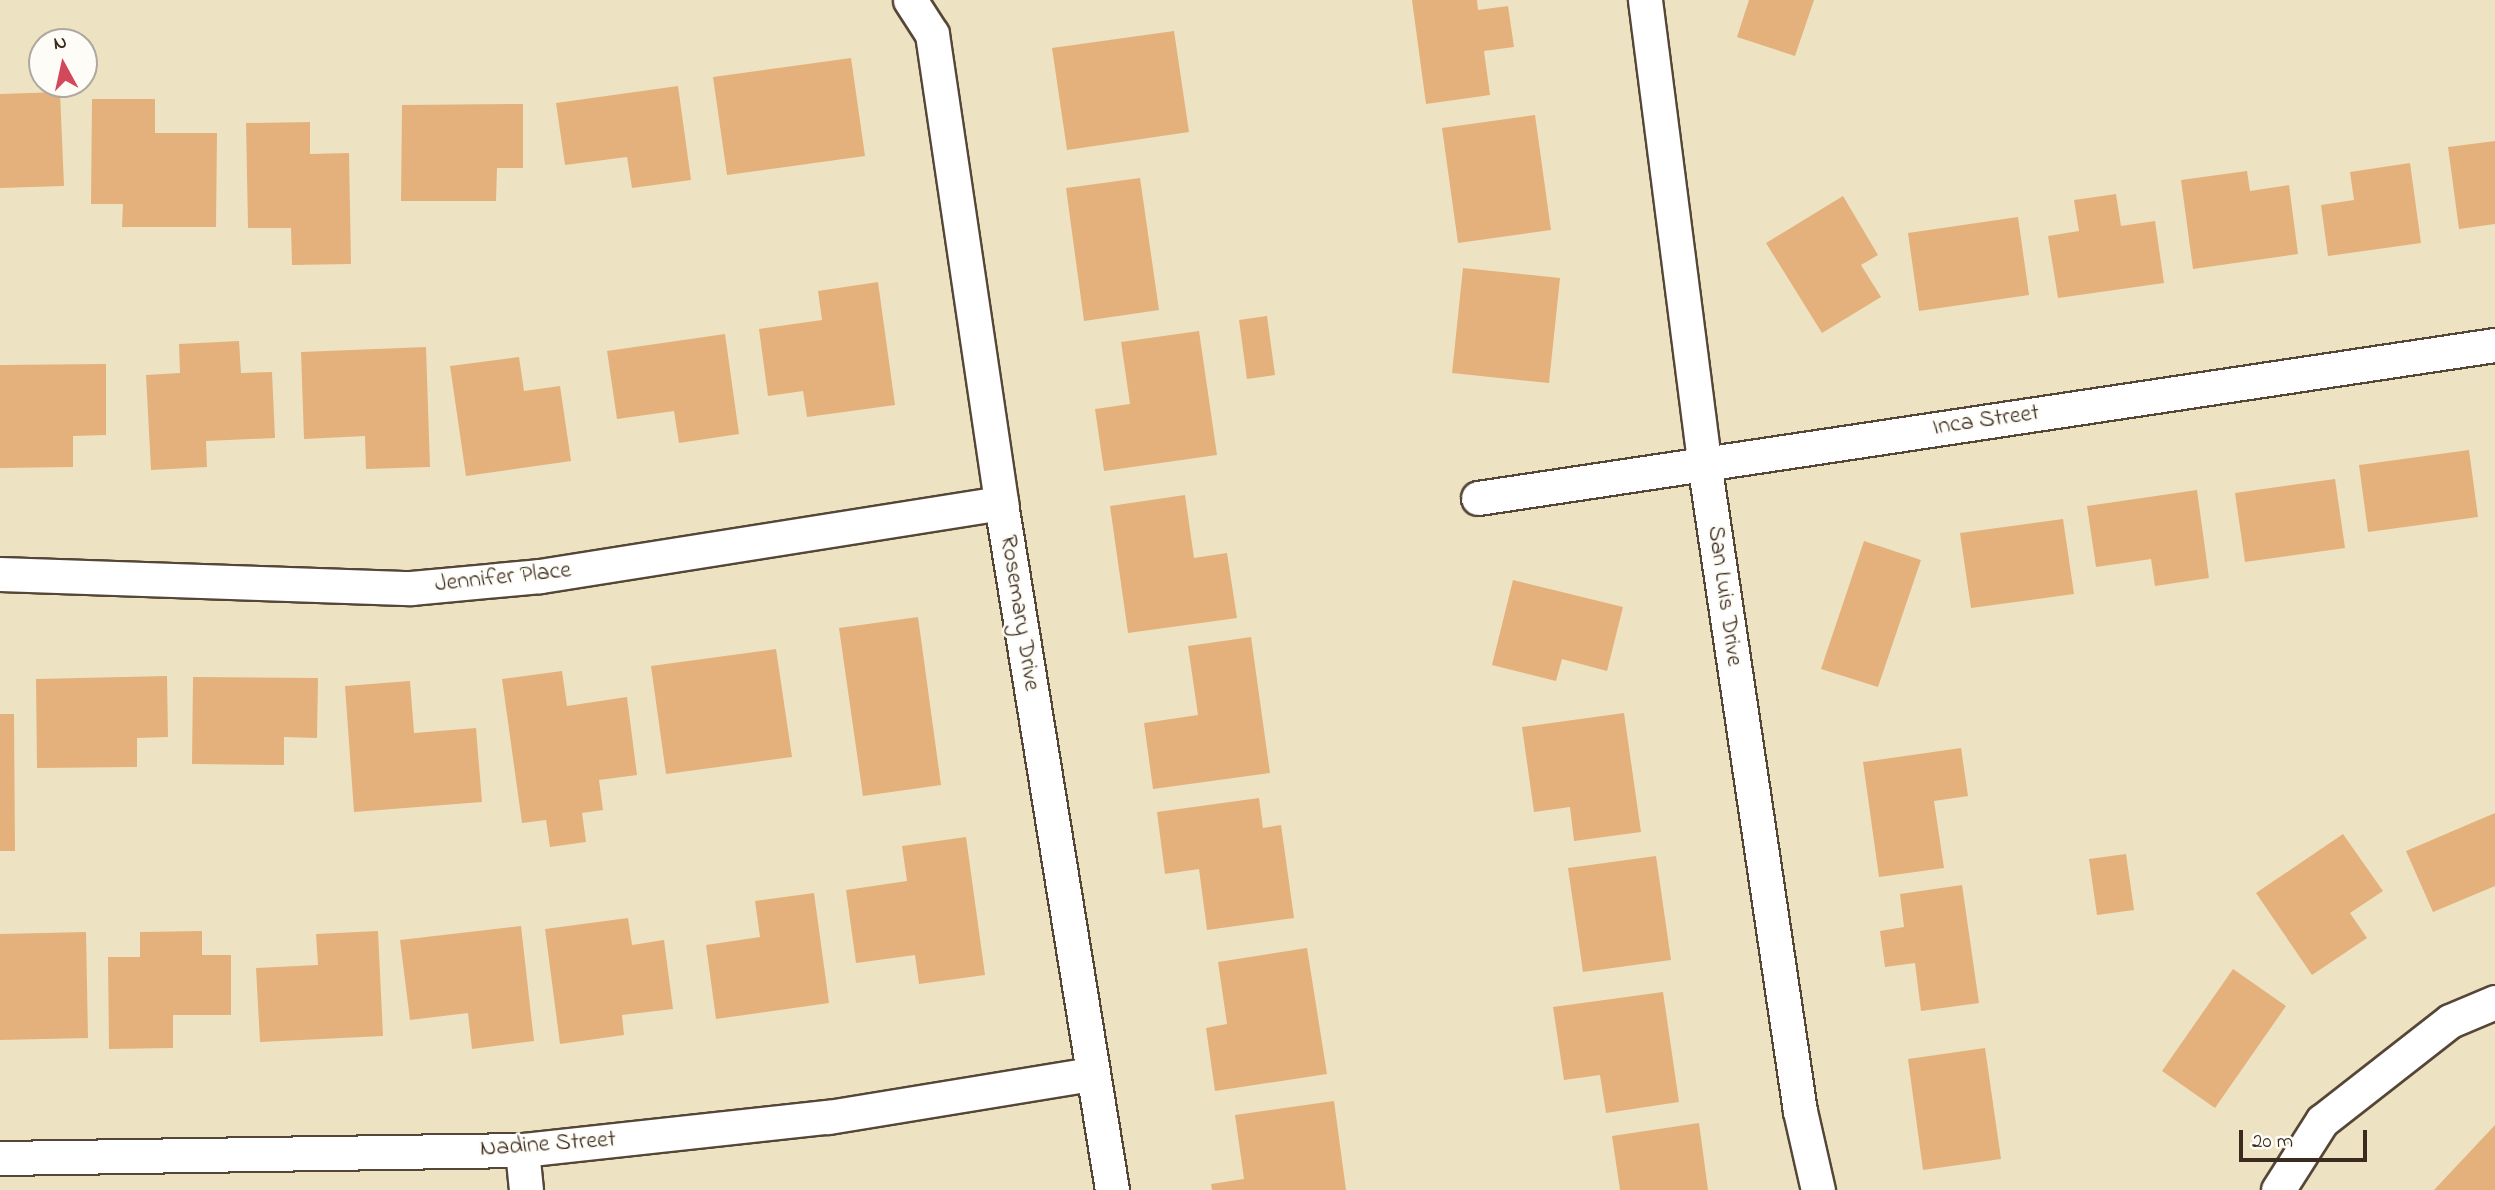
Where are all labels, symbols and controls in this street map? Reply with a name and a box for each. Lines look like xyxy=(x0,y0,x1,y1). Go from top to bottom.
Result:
north arrow xyxy=(28,28,98,98)
text: N xyxy=(52,29,69,58)
street label: Inca Street xyxy=(1931,399,2041,443)
street label: San Luis Drive xyxy=(1700,524,1748,668)
street label: Rosemary Drive xyxy=(992,533,1046,693)
street label: Jennifer Place xyxy=(434,557,572,599)
scale bar xyxy=(2243,1116,2371,1160)
street label: Nadine Street xyxy=(479,1126,617,1164)
text: 20 m xyxy=(2252,1127,2293,1157)

